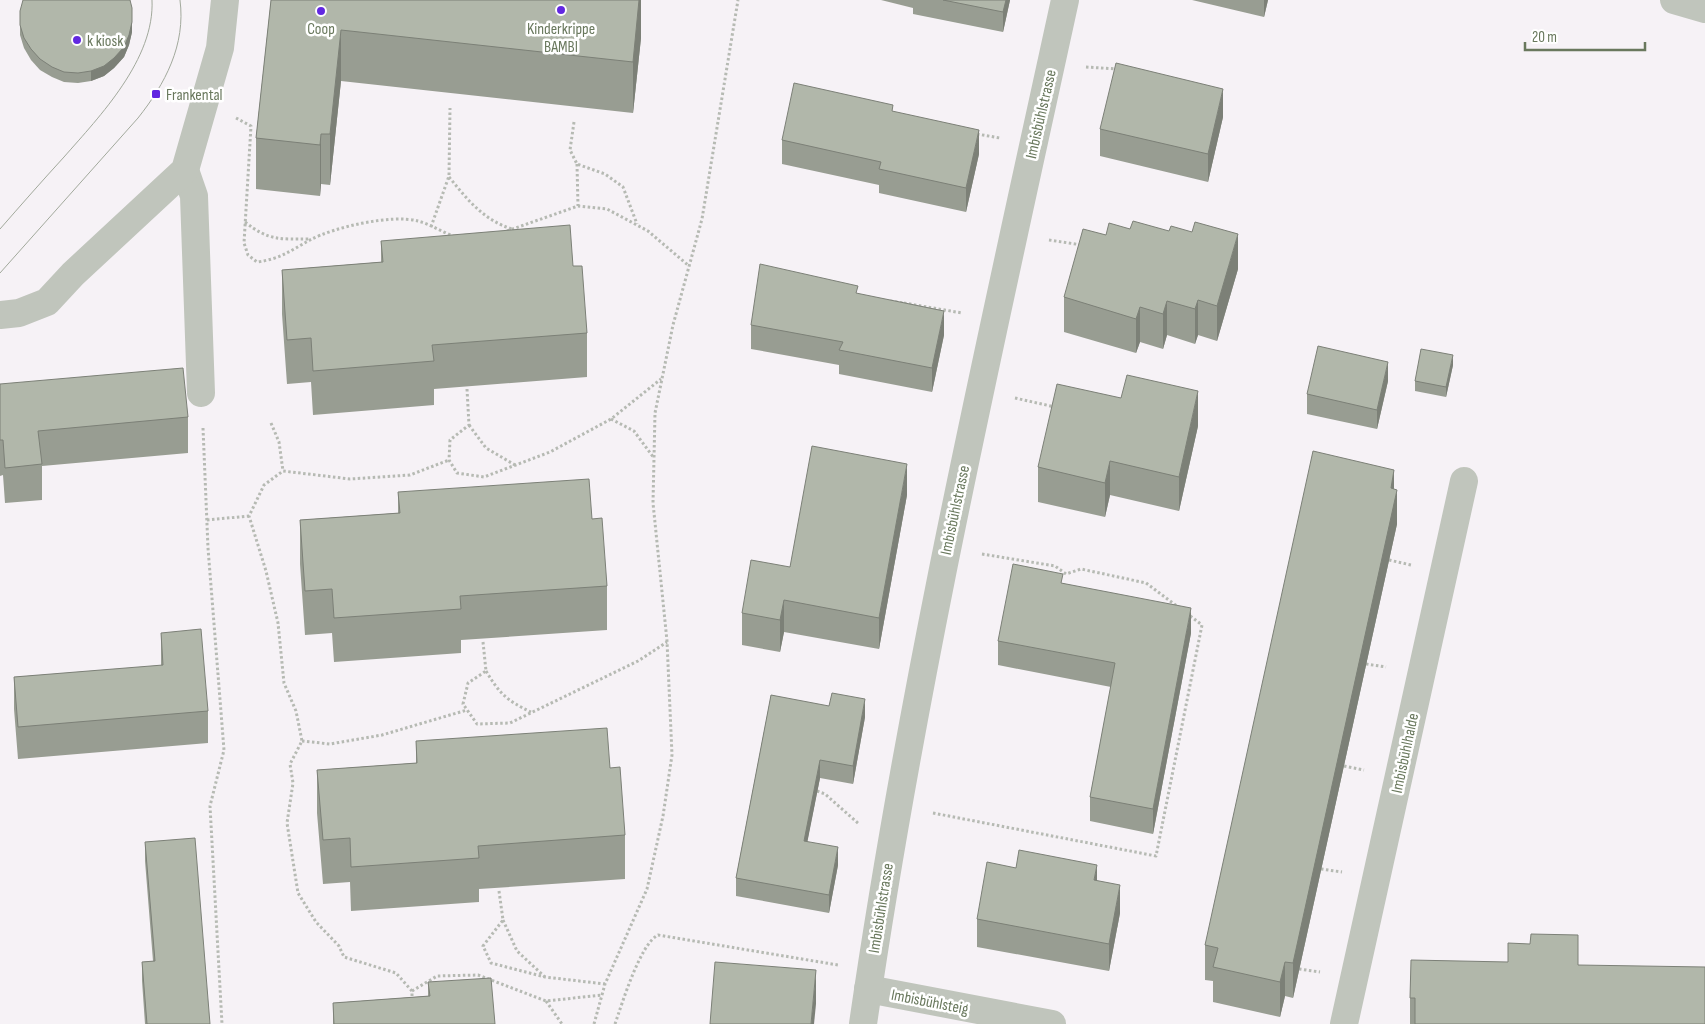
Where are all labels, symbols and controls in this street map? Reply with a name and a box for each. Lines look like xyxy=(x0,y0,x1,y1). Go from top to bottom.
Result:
marker: Kinderkrippe BAMBI xyxy=(555,4,567,16)
marker: Coop xyxy=(315,5,327,17)
place label: Coop xyxy=(307,20,335,39)
place label: Kinderkrippe BAMBI xyxy=(527,20,595,57)
scale bar xyxy=(1525,20,1645,52)
text: 20 m xyxy=(1532,28,1557,47)
place label: k kiosk xyxy=(87,32,123,51)
marker: k kiosk xyxy=(71,34,83,46)
street label: Imbisbühlstrasse xyxy=(1022,68,1061,161)
place label: Frankental xyxy=(166,86,223,105)
marker: Frankental xyxy=(150,88,162,100)
street label: Imbisbühlstrasse xyxy=(937,464,974,557)
street label: Imbisbühlhalde xyxy=(1388,712,1423,795)
street label: Imbisbühlstrasse xyxy=(865,862,898,955)
street label: Imbisbühlsteig xyxy=(889,986,970,1019)

